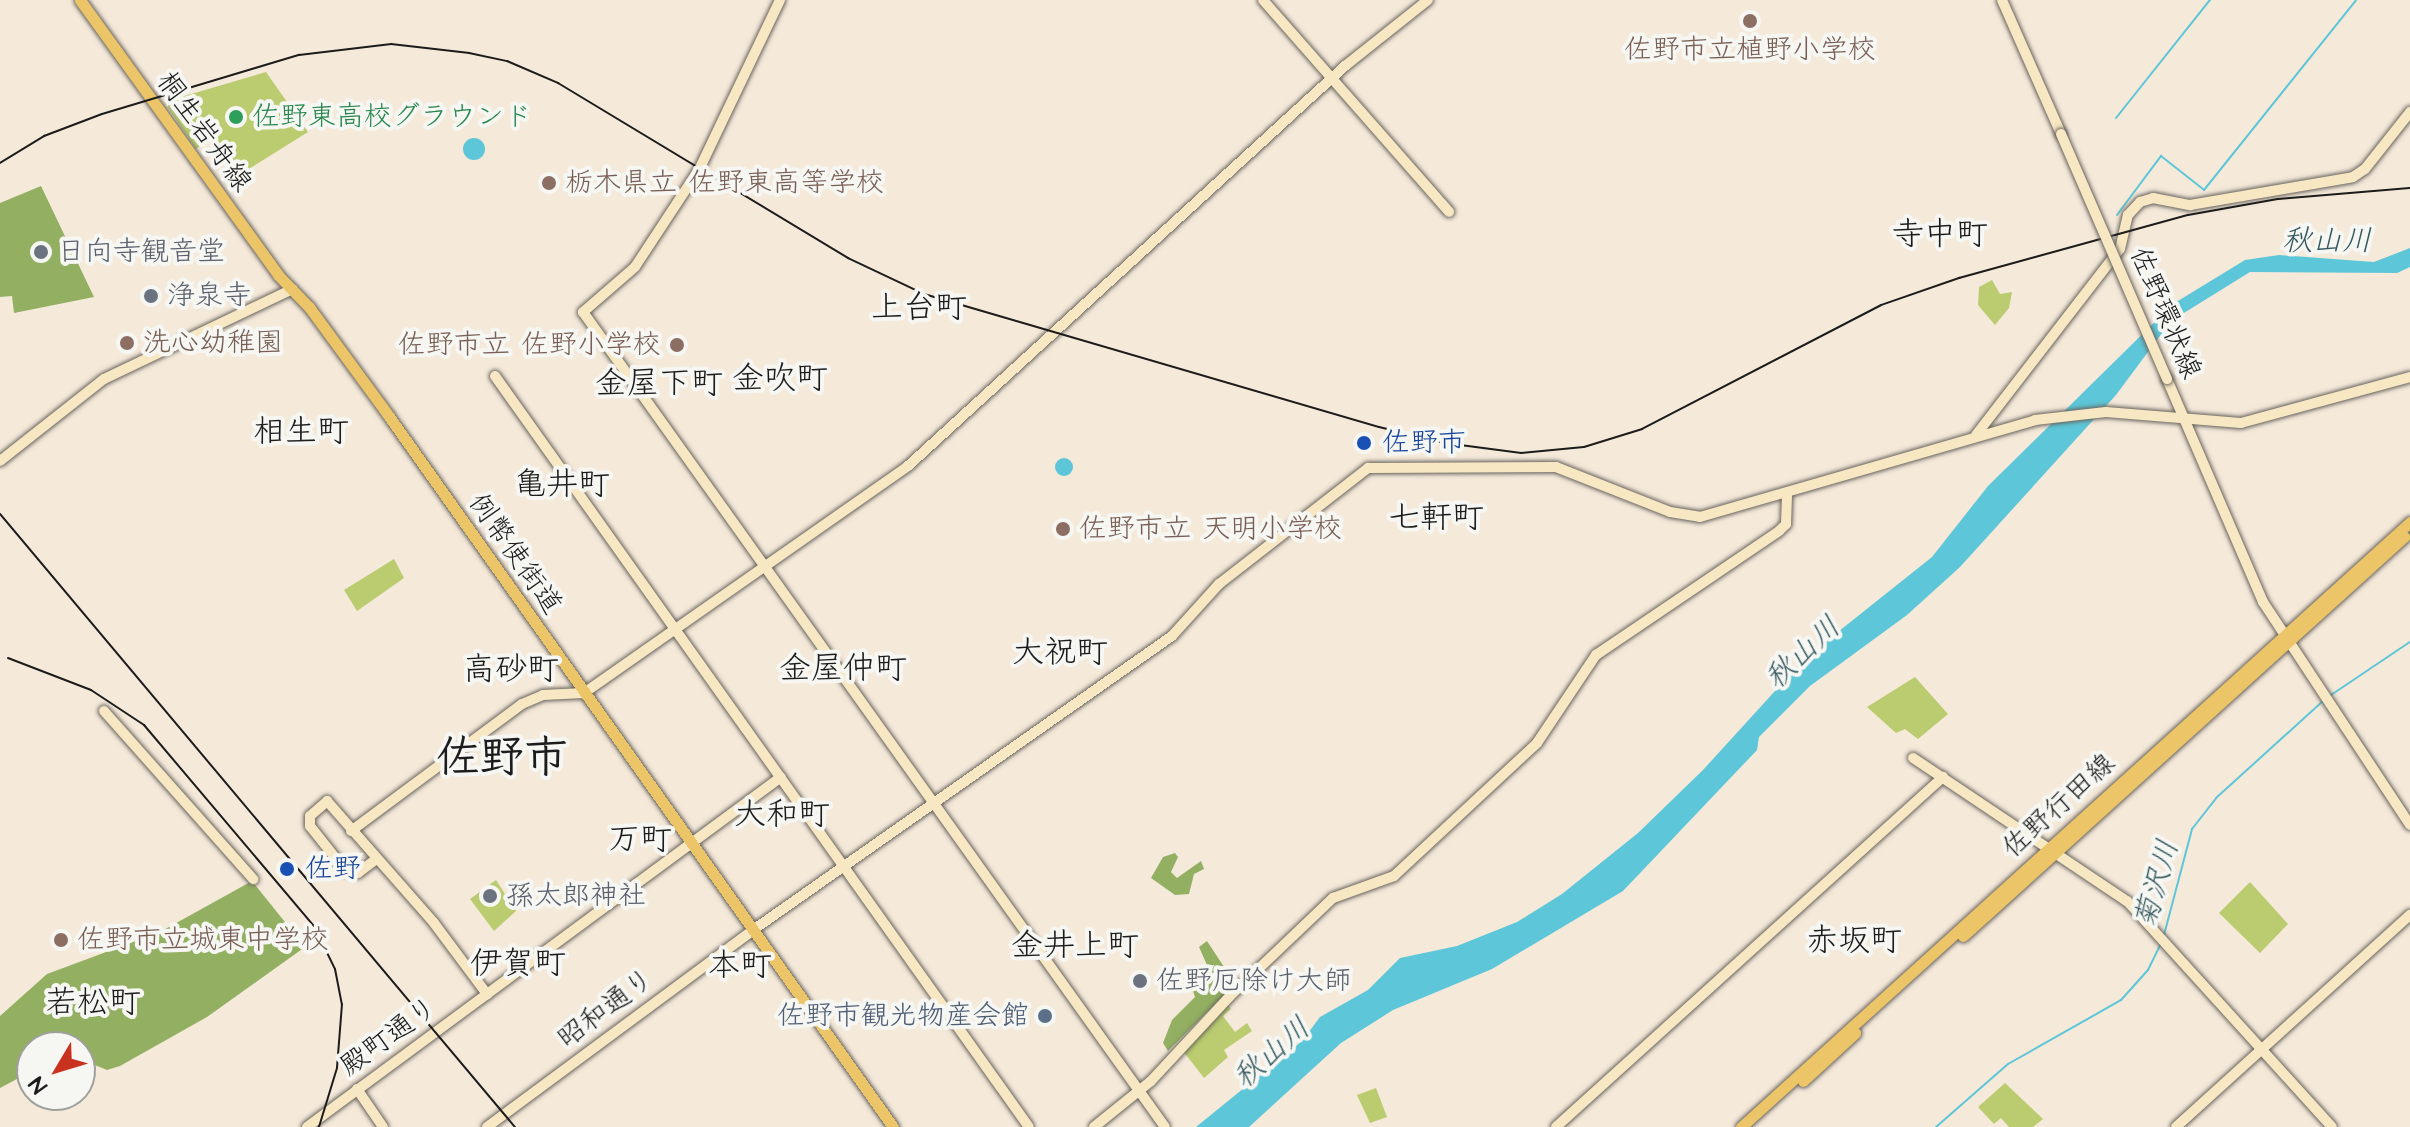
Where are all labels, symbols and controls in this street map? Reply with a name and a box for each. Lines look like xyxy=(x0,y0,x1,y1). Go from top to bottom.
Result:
marker: 佐野市立植野小学校 xyxy=(1741,12,1759,30)
place label: 佐野市立植野小学校 xyxy=(1624,33,1876,67)
street label: 桐生岩舟線 xyxy=(149,65,259,199)
place label: 佐野東高校グラウンド xyxy=(252,100,532,134)
marker: 佐野東高校グラウンド xyxy=(227,108,245,126)
place label: 栃木県立 佐野東高等学校 xyxy=(565,166,884,200)
marker: 栃木県立 佐野東高等学校 xyxy=(540,174,558,192)
district label: 寺中町 xyxy=(1892,216,1988,254)
water label: 秋山川 xyxy=(2282,223,2372,259)
place label: 日向寺観音堂 xyxy=(57,235,225,269)
street label: 佐野環状線 xyxy=(2122,242,2208,384)
marker: 日向寺観音堂 xyxy=(32,243,50,261)
place label: 浄泉寺 xyxy=(167,279,251,313)
marker: 浄泉寺 xyxy=(142,287,160,305)
district label: 上台町 xyxy=(871,289,967,327)
place label: 洗心幼稚園 xyxy=(143,326,283,360)
place label: 佐野市立 佐野小学校 xyxy=(398,328,661,362)
marker: 洗心幼稚園 xyxy=(118,334,136,352)
marker: 佐野市立 佐野小学校 xyxy=(668,336,686,354)
district label: 金吹町 xyxy=(732,360,828,398)
district label: 金屋下町 xyxy=(595,365,723,403)
district label: 相生町 xyxy=(253,413,349,451)
place label: 佐野市 xyxy=(1382,426,1466,460)
marker: 佐野市 xyxy=(1353,432,1375,454)
district label: 亀井町 xyxy=(514,466,610,504)
street label: 例幣使街道 xyxy=(461,487,569,621)
district label: 七軒町 xyxy=(1388,499,1484,537)
place label: 佐野市立 天明小学校 xyxy=(1079,512,1342,546)
marker: 佐野市立 天明小学校 xyxy=(1054,520,1072,538)
water label: 秋山川 xyxy=(1758,609,1848,697)
district label: 大祝町 xyxy=(1012,634,1108,672)
district label: 金屋仲町 xyxy=(779,650,907,688)
district label: 高砂町 xyxy=(463,651,559,689)
district label: 佐野市 xyxy=(436,733,568,785)
street label: 佐野行田線 xyxy=(1996,747,2122,865)
district label: 大和町 xyxy=(734,796,830,834)
district label: 万町 xyxy=(608,821,672,859)
water label: 菊沢川 xyxy=(2127,836,2187,932)
place label: 佐野 xyxy=(305,852,361,886)
marker: 佐野 xyxy=(276,858,298,880)
place label: 孫太郎神社 xyxy=(506,879,646,913)
marker: 孫太郎神社 xyxy=(481,887,499,905)
district label: 赤坂町 xyxy=(1806,922,1902,960)
place label: 佐野市立城東中学校 xyxy=(77,923,329,957)
district label: 金井上町 xyxy=(1011,927,1139,965)
marker: 佐野市立城東中学校 xyxy=(52,931,70,949)
district label: 伊賀町 xyxy=(470,945,566,983)
district label: 本町 xyxy=(708,947,772,985)
street label: 昭和通り xyxy=(551,962,661,1056)
place label: 佐野厄除け大師 xyxy=(1156,964,1352,998)
marker: 佐野厄除け大師 xyxy=(1131,972,1149,990)
district label: 若松町 xyxy=(45,984,141,1022)
street label: 殿町通り xyxy=(334,990,444,1084)
place label: 佐野市観光物産会館 xyxy=(777,999,1029,1033)
marker: 佐野市観光物産会館 xyxy=(1036,1007,1054,1025)
water label: 秋山川 xyxy=(1226,1010,1318,1096)
north arrow xyxy=(16,1031,96,1111)
text: N xyxy=(22,1070,55,1100)

